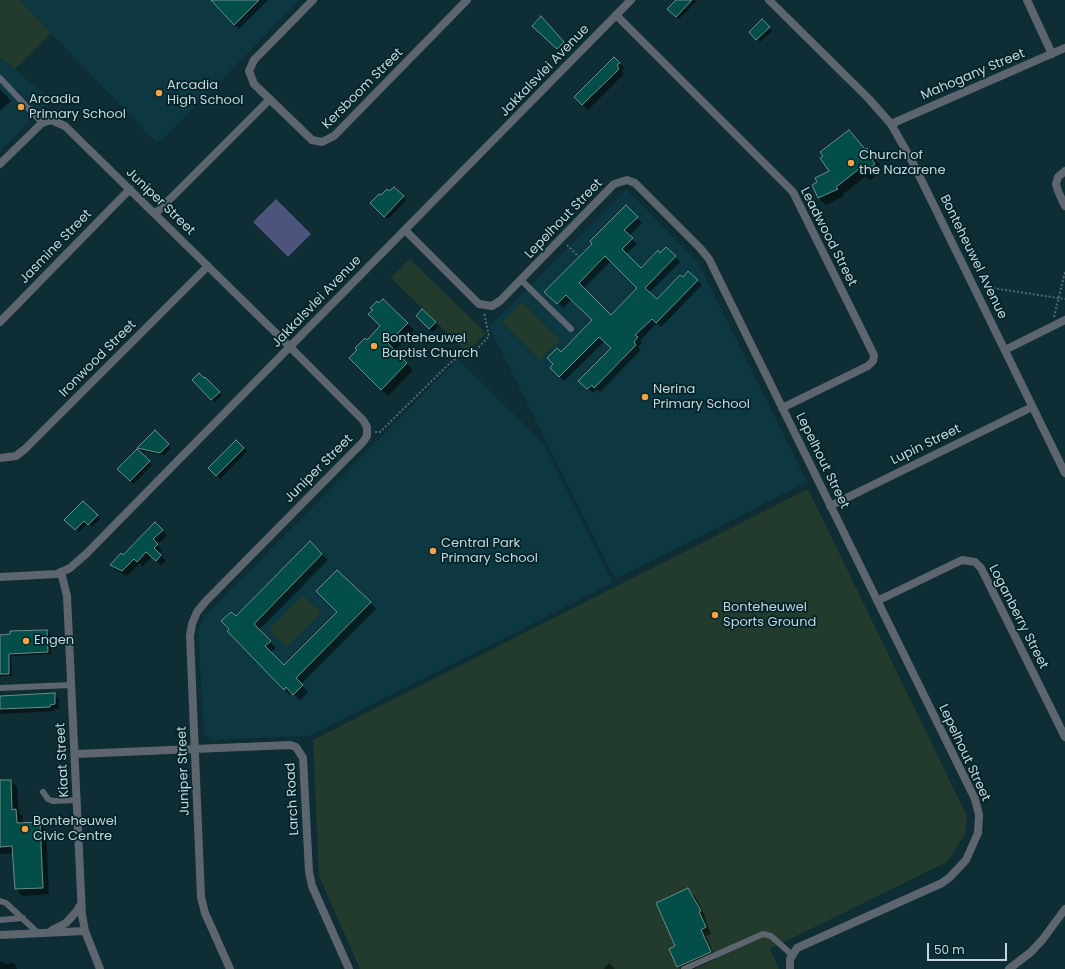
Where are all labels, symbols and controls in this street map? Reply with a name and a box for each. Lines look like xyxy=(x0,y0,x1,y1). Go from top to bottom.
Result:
street label: Jakkalsvlei Avenue xyxy=(497,22,593,120)
street label: Kersboom Street xyxy=(319,45,407,133)
street label: Mahogany Street xyxy=(919,46,1027,104)
place label: Arcadia High School xyxy=(167,78,243,109)
marker: Arcadia High School xyxy=(154,88,164,98)
place label: Arcadia Primary School xyxy=(29,92,126,123)
marker: Arcadia Primary School xyxy=(16,102,26,112)
place label: Church of the Nazarene xyxy=(859,148,946,179)
marker: Church of the Nazarene xyxy=(846,158,856,168)
street label: Juniper Street xyxy=(122,165,198,239)
street label: Lepelhout Street xyxy=(522,176,606,262)
street label: Leadwood Street xyxy=(796,185,860,289)
street label: Bonteheuwel Avenue xyxy=(936,192,1010,322)
street label: Jasmine Street xyxy=(17,207,95,287)
street label: Jakkalsvlei Avenue xyxy=(269,253,365,351)
street label: Ironwood Street xyxy=(56,317,140,401)
place label: Bonteheuwel Baptist Church xyxy=(382,331,478,362)
marker: Bonteheuwel Baptist Church xyxy=(369,341,379,351)
place label: Nerina Primary School xyxy=(653,382,750,413)
marker: Nerina Primary School xyxy=(640,392,650,402)
street label: Lepelhout Street xyxy=(792,410,852,512)
street label: Lupin Street xyxy=(889,421,963,469)
street label: Juniper Street xyxy=(282,432,356,506)
place label: Central Park Primary School xyxy=(441,536,538,567)
marker: Central Park Primary School xyxy=(428,546,438,556)
street label: Loganberry Street xyxy=(985,562,1051,672)
place label: Bonteheuwel Sports Ground xyxy=(723,600,816,631)
marker: Bonteheuwel Sports Ground xyxy=(710,610,720,620)
place label: Engen xyxy=(34,633,74,649)
marker: Engen xyxy=(21,636,31,646)
street label: Lepelhout Street xyxy=(935,702,993,804)
street label: Kiaat Street xyxy=(53,722,73,798)
street label: Juniper Street xyxy=(175,726,193,816)
street label: Larch Road xyxy=(283,762,303,836)
place label: Bonteheuwel Civic Centre xyxy=(33,814,117,845)
marker: Bonteheuwel Civic Centre xyxy=(20,824,30,834)
scale bar xyxy=(929,935,1009,961)
text: 50 m xyxy=(934,941,965,958)

